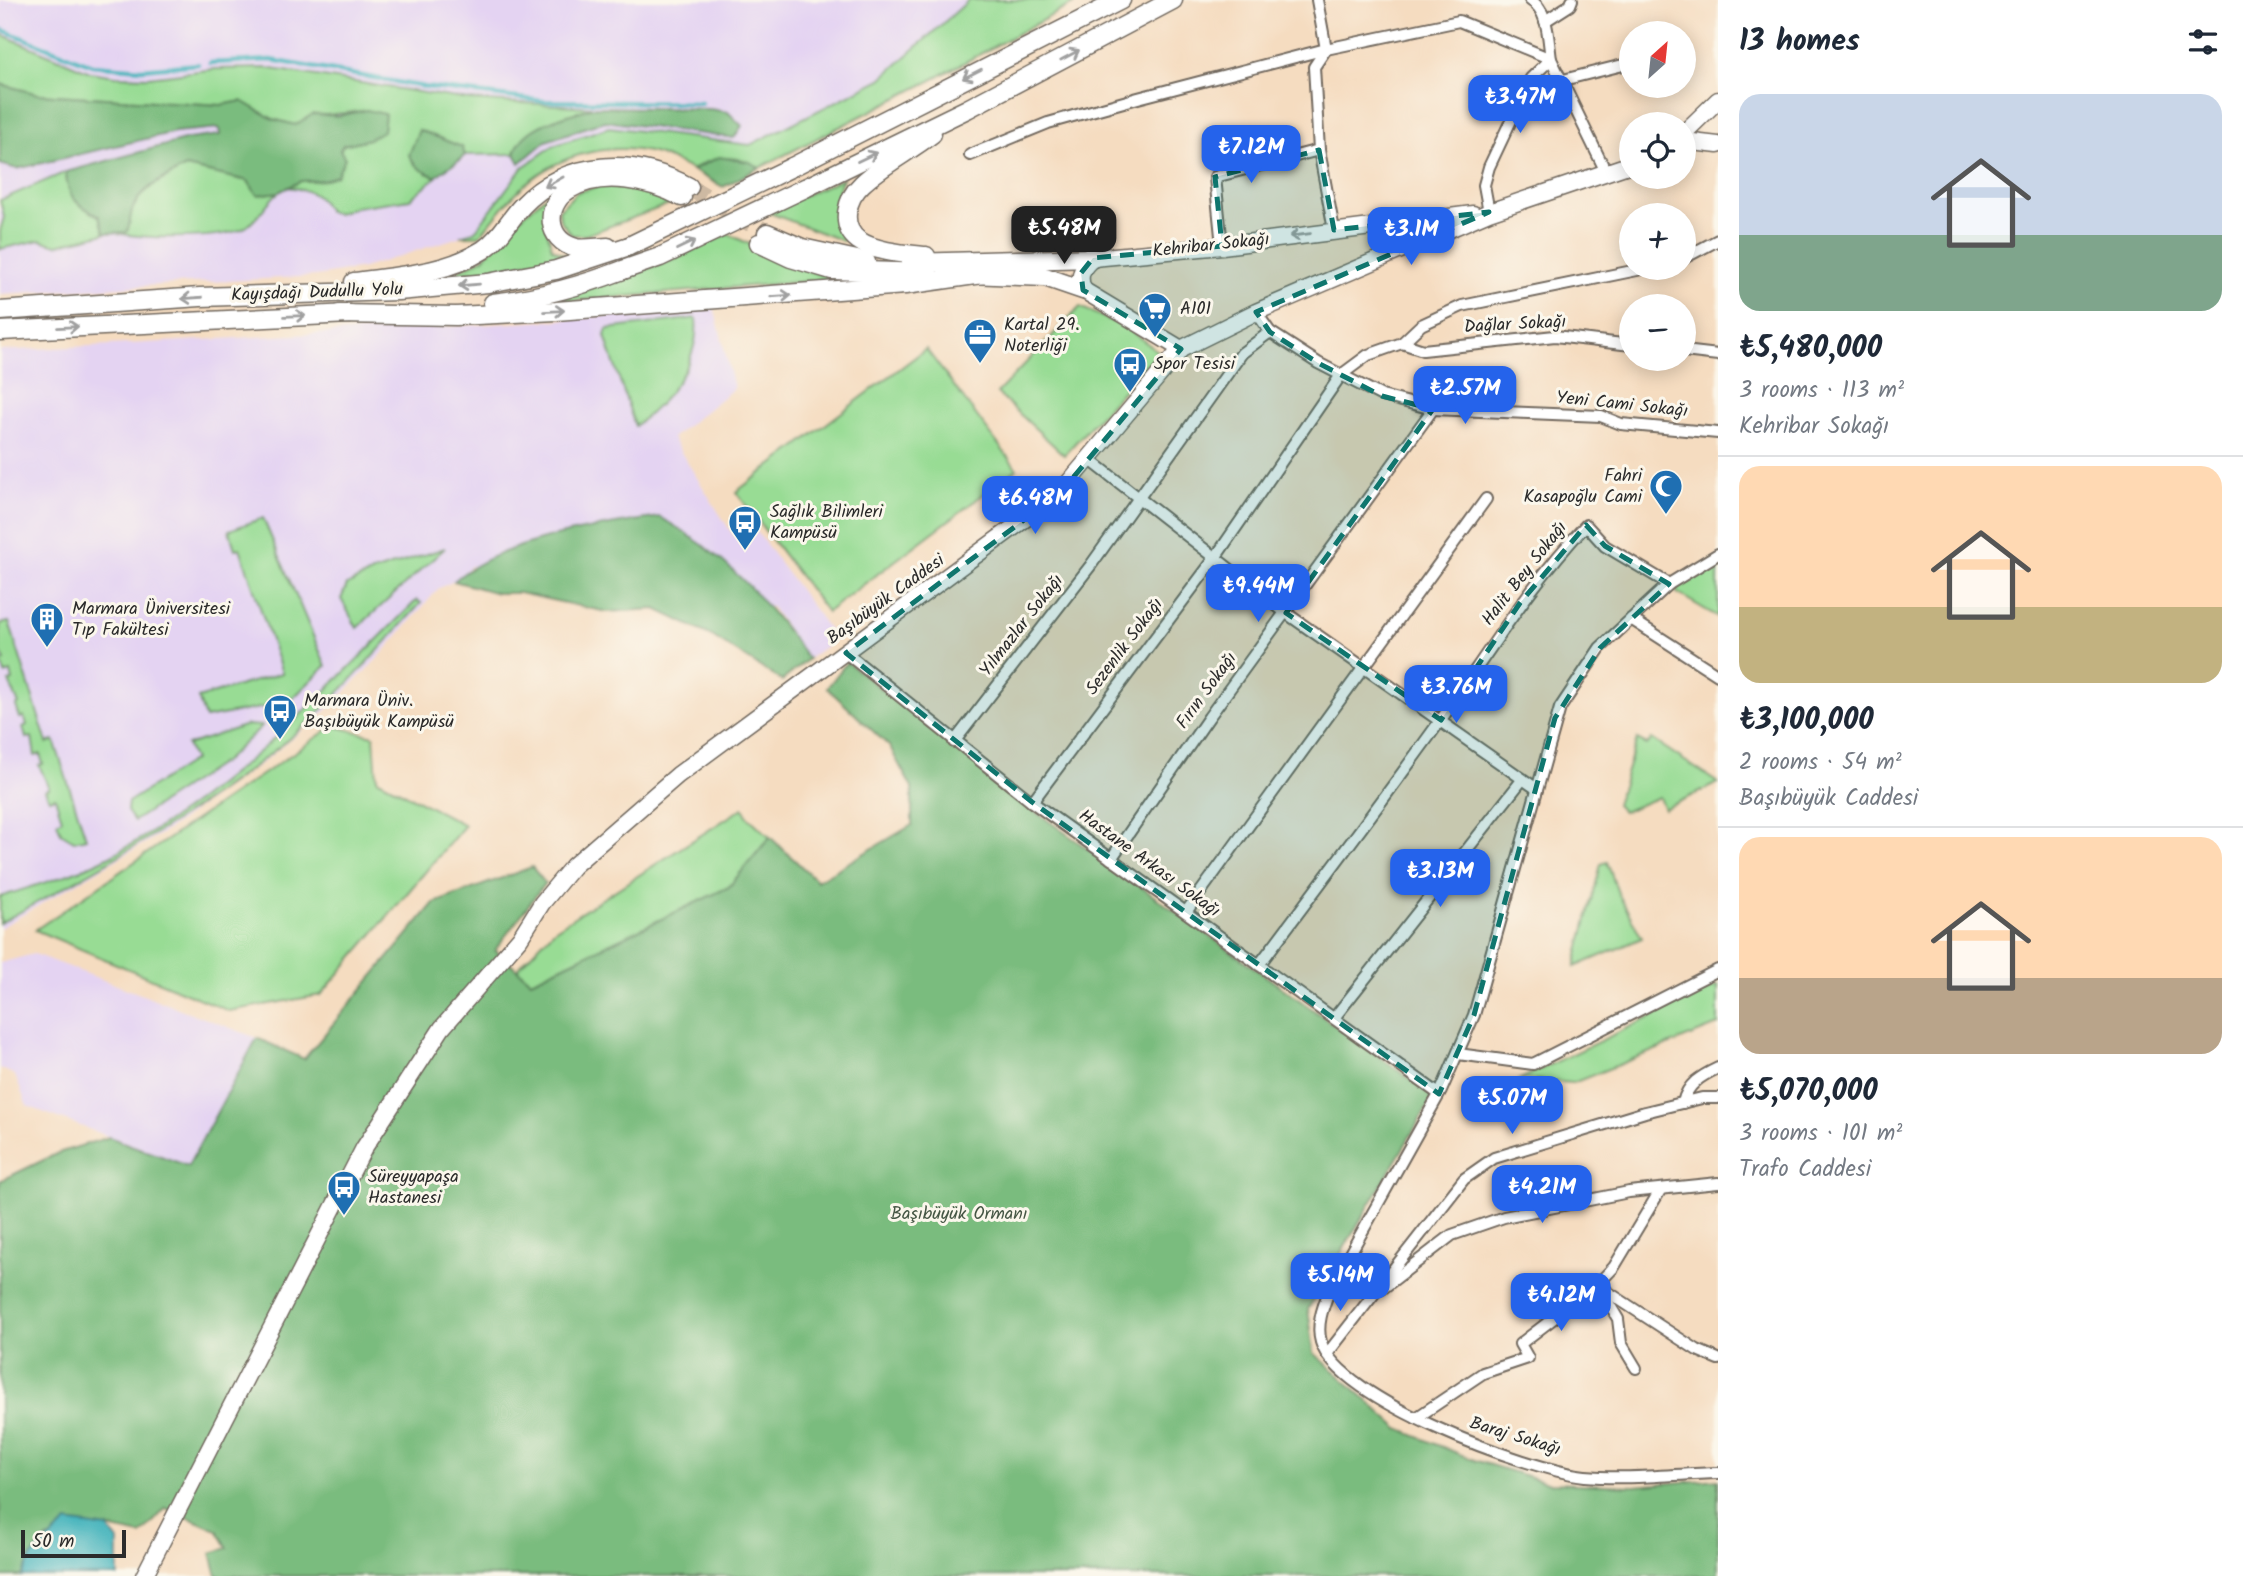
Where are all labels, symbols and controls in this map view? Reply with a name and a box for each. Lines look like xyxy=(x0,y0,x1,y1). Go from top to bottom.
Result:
text: 13 homes xyxy=(1739,18,1860,66)
north arrow xyxy=(1619,21,1696,98)
map controls xyxy=(1619,21,1696,371)
icon: filters xyxy=(2184,23,2222,61)
one-way arrow xyxy=(1059,48,1080,61)
one-way arrow xyxy=(962,68,983,82)
pin: ₺3.47M xyxy=(1463,76,1577,135)
text: ₺3.47M xyxy=(1484,80,1556,116)
button: locate xyxy=(1619,112,1696,189)
pin: ₺7.12M xyxy=(1194,125,1308,185)
text: ₺7.12M xyxy=(1218,130,1284,166)
icon: home xyxy=(1918,140,2044,266)
one-way arrow xyxy=(856,150,877,164)
one-way arrow xyxy=(544,175,564,189)
button: + xyxy=(1619,203,1696,280)
pin: ₺5.48M xyxy=(1007,206,1121,266)
pin: ₺3.1M xyxy=(1362,208,1460,267)
text: ₺5.48M xyxy=(1027,211,1101,247)
text: ₺3.1M xyxy=(1383,212,1439,248)
street label: Kehribar Sokağı xyxy=(1151,225,1271,267)
one-way arrow xyxy=(1289,229,1312,242)
one-way arrow xyxy=(675,237,696,251)
street label: Kayışdağı Dudullu Yolu xyxy=(231,275,404,310)
one-way arrow xyxy=(458,279,480,292)
one-way arrow xyxy=(769,289,792,302)
supermarket icon: A101 xyxy=(1136,290,1174,339)
one-way arrow xyxy=(181,291,204,304)
button: − xyxy=(1619,294,1696,371)
place label: A101 xyxy=(1180,295,1211,324)
one-way arrow xyxy=(542,304,565,317)
street label: Dağlar Sokağı xyxy=(1463,308,1567,342)
one-way arrow xyxy=(284,310,307,323)
place label: Kartal 29. Noterliği xyxy=(1004,311,1080,361)
office icon: Kartal 29. Noterliği xyxy=(961,316,999,365)
one-way arrow xyxy=(56,320,79,333)
text: ₺5,480,000 xyxy=(1739,325,1882,373)
bus stop icon: Spor Tesisi xyxy=(1111,345,1149,394)
place label: Spor Tesisi xyxy=(1154,350,1236,379)
pin: ₺2.57M xyxy=(1408,366,1522,426)
text: ₺2.57M xyxy=(1429,371,1501,407)
text: 3 rooms · 113 m² xyxy=(1739,373,1904,409)
street label: Yeni Cami Sokağı xyxy=(1555,384,1689,426)
text: Kehribar Sokağı xyxy=(1739,409,1889,445)
place label: Fahri Kasapoğlu Cami xyxy=(1523,462,1643,512)
mosque icon: Fahri Kasapoğlu Cami xyxy=(1647,467,1685,516)
pin: ₺6.48M xyxy=(978,476,1092,536)
text: ₺6.48M xyxy=(998,481,1072,517)
place label: Sağlık Bilimleri Kampüsü xyxy=(770,498,883,548)
bus stop icon: Sağlık Bilimleri Kampüsü xyxy=(726,503,764,552)
icon: home xyxy=(1918,512,2044,638)
street label: Halit Bey Sokağı xyxy=(1475,515,1575,633)
street label: Başıbüyük Caddesi xyxy=(821,547,952,653)
pin: ₺9.44M xyxy=(1201,564,1315,624)
street label: Yılmazlar Sokağı xyxy=(972,568,1072,684)
text: ₺9.44M xyxy=(1222,569,1294,605)
street label: Sezenlik Sokağı xyxy=(1079,592,1171,702)
place label: Marmara Üniversitesi Tıp Fakültesi xyxy=(72,595,231,645)
building icon: Marmara Üniversitesi Tıp Fakültesi xyxy=(28,600,66,649)
street label: Fırın Sokağı xyxy=(1169,646,1245,736)
pin: ₺3.76M xyxy=(1399,666,1513,725)
text: ₺3.76M xyxy=(1420,670,1492,706)
place label: Marmara Üniv. Başıbüyük Kampüsü xyxy=(304,687,454,737)
bus stop icon: Marmara Üniv. Başıbüyük Kampüsü xyxy=(261,692,299,741)
text: ₺3,100,000 xyxy=(1739,697,1874,745)
text: 2 rooms · 54 m² xyxy=(1739,745,1902,781)
text: Başıbüyük Caddesi xyxy=(1739,781,1918,817)
street label: Hastane Arkası Sokağı xyxy=(1072,802,1226,926)
pin: ₺3.13M xyxy=(1383,850,1497,909)
text: ₺3.13M xyxy=(1406,854,1474,890)
icon: home xyxy=(1918,883,2044,1009)
text: ₺5,070,000 xyxy=(1739,1068,1878,1116)
pin: ₺5.07M xyxy=(1455,1076,1569,1136)
text: ₺5.07M xyxy=(1477,1081,1547,1117)
text: 3 rooms · 101 m² xyxy=(1739,1116,1902,1152)
text: Trafo Caddesi xyxy=(1739,1152,1871,1188)
place label: Süreyyapaşa Hastanesi xyxy=(368,1163,459,1213)
pin: ₺4.21M xyxy=(1485,1166,1599,1225)
bus stop icon: Süreyyapaşa Hastanesi xyxy=(325,1168,363,1217)
text: ₺4.21M xyxy=(1508,1170,1576,1206)
park label: Başıbüyük Ormanı xyxy=(890,1200,1028,1229)
pin: ₺5.14M xyxy=(1283,1254,1397,1313)
text: ₺5.14M xyxy=(1307,1258,1373,1294)
pin: ₺4.12M xyxy=(1504,1274,1618,1333)
text: ₺4.12M xyxy=(1527,1278,1595,1314)
street label: Baraj Sokağı xyxy=(1466,1409,1564,1465)
scale bar xyxy=(21,1527,126,1559)
text: 50 m xyxy=(32,1527,74,1557)

